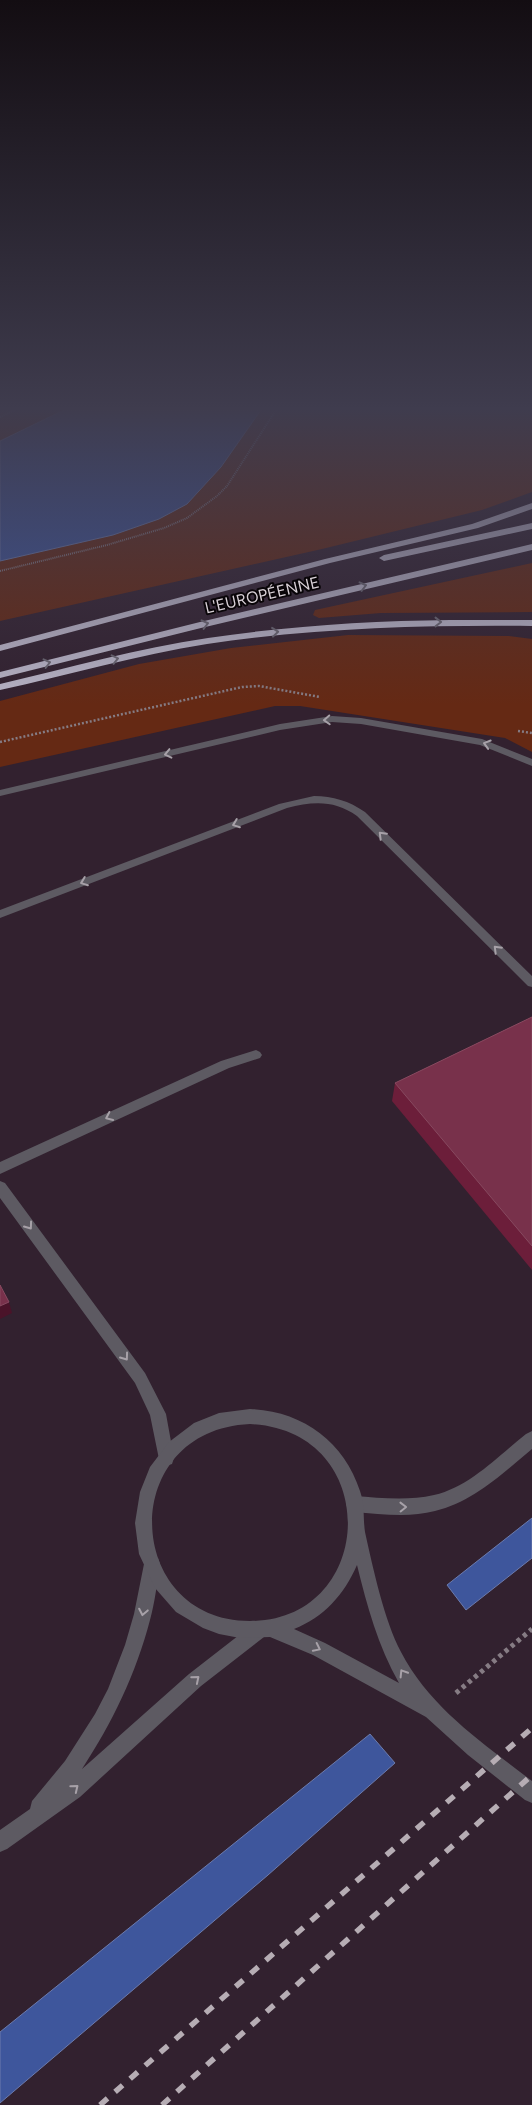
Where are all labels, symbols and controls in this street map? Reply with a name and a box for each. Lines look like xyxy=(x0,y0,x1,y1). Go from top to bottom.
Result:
street label: L'EUROPÉENNE xyxy=(203,573,321,617)
one-way arrow xyxy=(358,581,367,592)
one-way arrow xyxy=(434,617,442,628)
one-way arrow xyxy=(200,619,209,630)
one-way arrow xyxy=(272,627,280,638)
one-way arrow xyxy=(111,654,120,665)
one-way arrow xyxy=(43,658,52,669)
one-way arrow xyxy=(323,715,330,725)
one-way arrow xyxy=(484,740,492,750)
one-way arrow xyxy=(164,748,173,759)
one-way arrow xyxy=(232,818,241,828)
one-way arrow xyxy=(378,832,387,841)
one-way arrow xyxy=(80,876,89,886)
one-way arrow xyxy=(494,946,503,955)
one-way arrow xyxy=(105,1111,114,1121)
one-way arrow xyxy=(23,1220,32,1230)
one-way arrow xyxy=(119,1351,128,1361)
one-way arrow xyxy=(399,1501,407,1512)
one-way arrow xyxy=(138,1608,148,1617)
one-way arrow xyxy=(312,1642,321,1652)
one-way arrow xyxy=(400,1670,409,1679)
one-way arrow xyxy=(190,1677,199,1685)
one-way arrow xyxy=(70,1784,79,1793)

